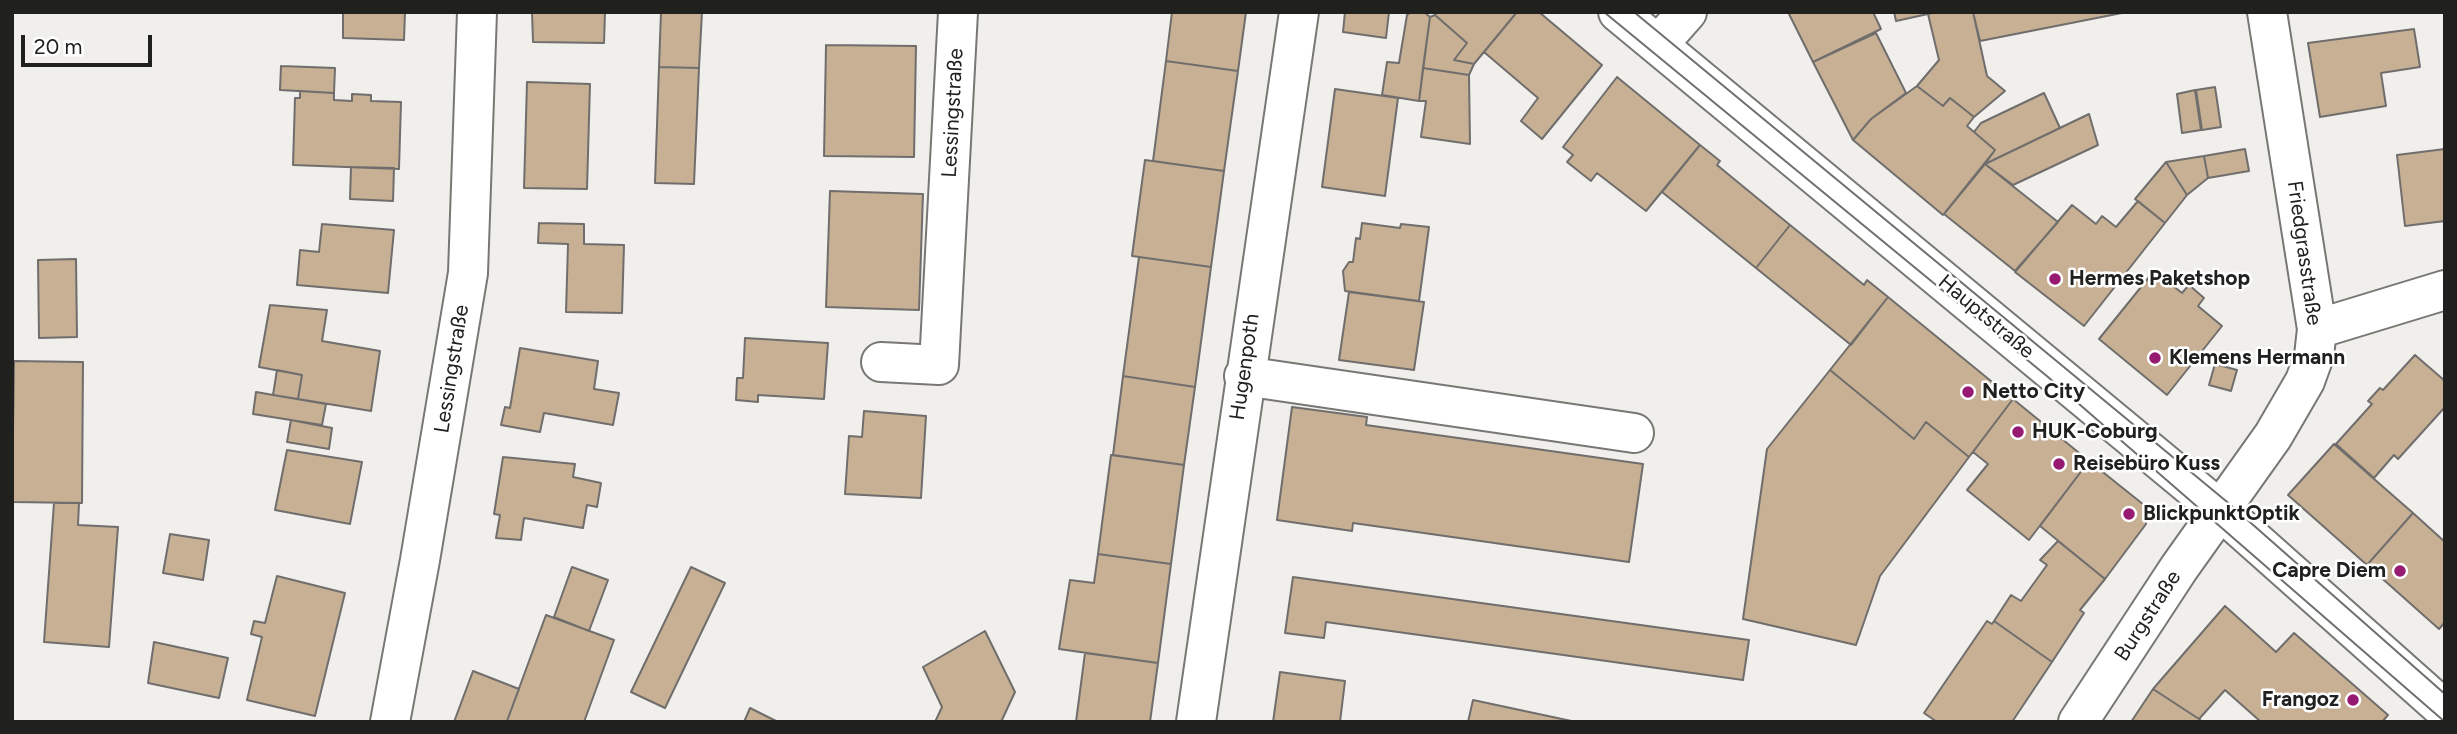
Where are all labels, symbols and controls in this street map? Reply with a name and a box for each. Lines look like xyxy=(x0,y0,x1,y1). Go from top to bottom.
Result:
scale bar xyxy=(24,21,156,65)
text: 20 m xyxy=(34,34,82,59)
street label: Lessingstraße xyxy=(937,48,969,178)
street label: Friedgrasstraße xyxy=(2281,179,2327,327)
place label: Hermes Paketshop xyxy=(2069,266,2250,292)
street label: Hauptstraße xyxy=(1933,270,2039,364)
marker: Hermes Paketshop xyxy=(2047,271,2063,287)
street label: Lessingstraße xyxy=(429,303,475,435)
street label: Hugenpoth xyxy=(1225,312,1265,422)
place label: Klemens Hermann xyxy=(2169,345,2345,371)
marker: Klemens Hermann xyxy=(2147,350,2163,366)
place label: Netto City xyxy=(1982,379,2085,405)
marker: Netto City xyxy=(1960,384,1976,400)
place label: HUK-Coburg xyxy=(2032,419,2158,445)
marker: HUK-Coburg xyxy=(2010,424,2026,440)
place label: Reisebüro Kuss xyxy=(2073,451,2220,477)
marker: Reisebüro Kuss xyxy=(2051,456,2067,472)
place label: BlickpunktOptik xyxy=(2143,501,2300,527)
marker: BlickpunktOptik xyxy=(2121,506,2137,522)
place label: Capre Diem xyxy=(2272,558,2386,584)
marker: Capre Diem xyxy=(2392,563,2408,579)
street label: Burgstraße xyxy=(2109,566,2187,666)
place label: Frangoz xyxy=(2262,687,2339,713)
marker: Frangoz xyxy=(2345,692,2361,708)

